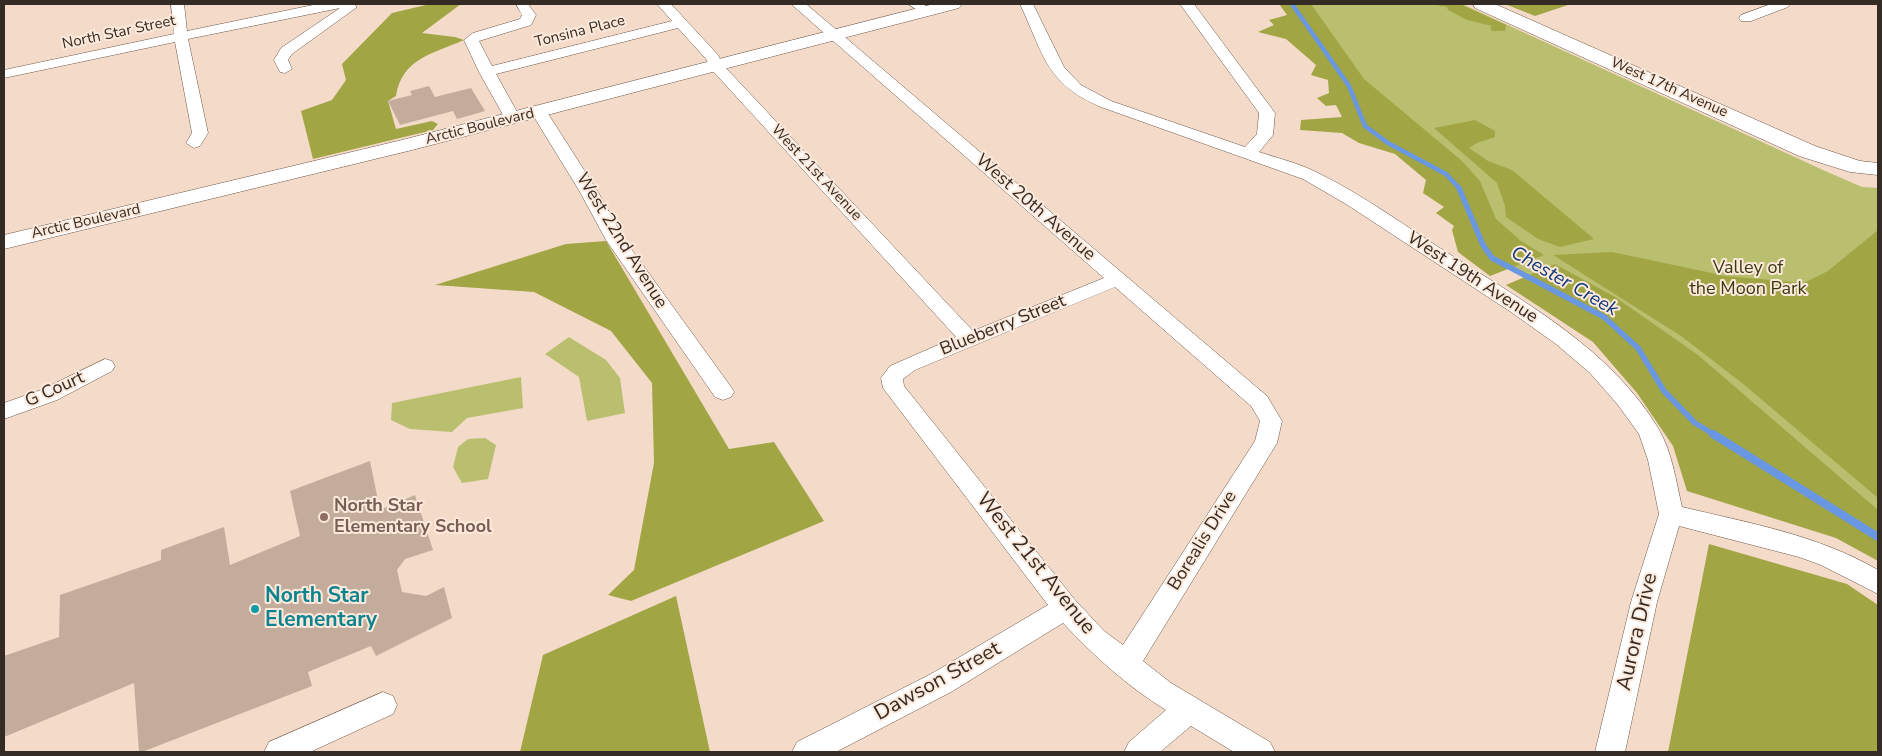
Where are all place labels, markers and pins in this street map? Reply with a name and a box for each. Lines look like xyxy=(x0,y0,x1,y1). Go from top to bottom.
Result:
place label: North Star Elementary School xyxy=(334,496,492,538)
marker: North Star Elementary School xyxy=(318,511,330,523)
place label: North Star Elementary xyxy=(265,584,377,634)
marker: North Star Elementary xyxy=(249,603,261,615)

